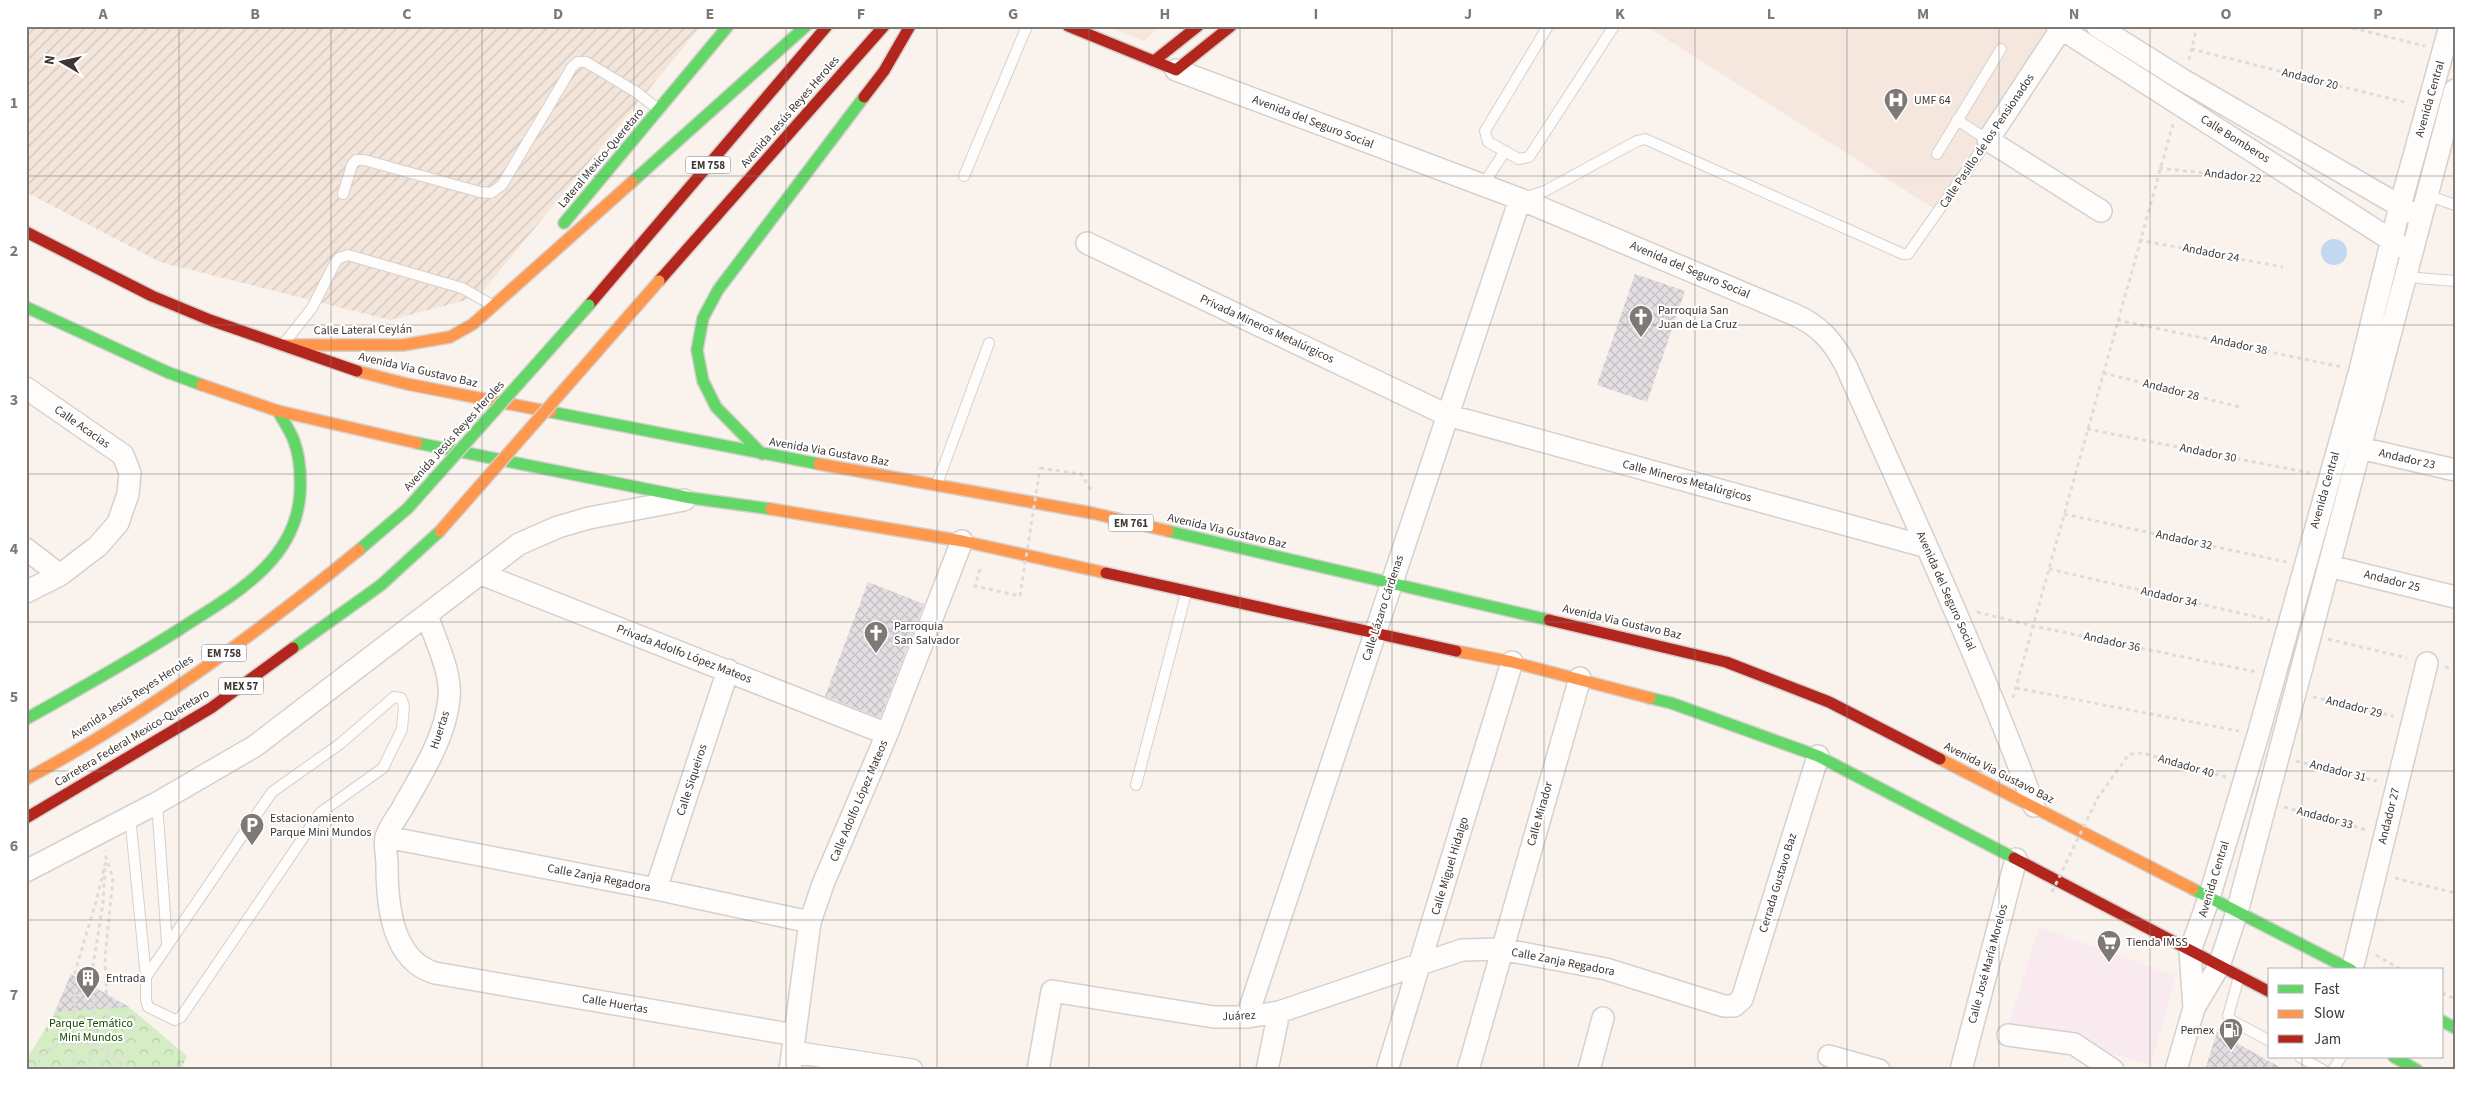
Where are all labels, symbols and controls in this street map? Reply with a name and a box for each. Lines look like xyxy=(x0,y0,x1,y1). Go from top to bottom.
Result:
text: A xyxy=(97,3,108,25)
text: B xyxy=(250,3,260,25)
text: C xyxy=(402,3,412,25)
text: D xyxy=(553,3,563,25)
text: E xyxy=(706,3,714,25)
text: F xyxy=(857,3,865,25)
text: G xyxy=(1008,3,1018,25)
text: H xyxy=(1160,3,1170,25)
text: I xyxy=(1314,3,1318,25)
text: J xyxy=(1464,3,1472,25)
text: K xyxy=(1615,3,1625,25)
text: L xyxy=(1767,3,1775,25)
text: M xyxy=(1917,3,1929,25)
text: N xyxy=(2069,3,2079,25)
text: O xyxy=(2221,3,2232,25)
text: P xyxy=(2373,3,2383,25)
north arrow xyxy=(38,38,88,88)
street label: Avenida Jesús Reyes Heroles xyxy=(737,52,843,172)
text: N xyxy=(40,54,61,66)
street label: Avenida Central xyxy=(2411,59,2449,139)
street label: Andador 20 xyxy=(2280,64,2340,94)
street label: Calle Pasillo de los Pensionados xyxy=(1936,70,2038,212)
hospital icon: UMF 64 xyxy=(1883,87,1909,121)
street label: Avenida del Seguro Social xyxy=(1250,91,1376,153)
text: 1 xyxy=(10,92,18,114)
place label: UMF 64 xyxy=(1914,92,1951,109)
street label: Lateral Mexico-Queretaro xyxy=(554,104,648,212)
street label: Calle Bomberos xyxy=(2197,111,2273,167)
road number: EM 758 xyxy=(686,156,730,174)
street label: Andador 22 xyxy=(2204,165,2262,187)
street label: Avenida del Seguro Social xyxy=(1627,237,1753,303)
street label: Andador 24 xyxy=(2181,239,2241,267)
text: 2 xyxy=(10,240,18,262)
street label: Privada Mineros Metalúrgicos xyxy=(1197,290,1337,368)
place label: Parroquia San Juan de La Cruz xyxy=(1658,302,1737,333)
church icon: Parroquia San Juan de La Cruz xyxy=(1628,304,1654,338)
street label: Calle Lateral Ceylán xyxy=(314,321,412,339)
street label: Andador 38 xyxy=(2209,331,2269,359)
street label: Avenida Via Gustavo Baz xyxy=(357,348,479,392)
street label: Andador 28 xyxy=(2141,375,2201,405)
street label: Avenida Jesús Reyes Heroles xyxy=(400,377,508,495)
text: 3 xyxy=(10,389,18,411)
street label: Calle Acacias xyxy=(51,401,113,453)
street label: Avenida Via Gustavo Baz xyxy=(768,433,890,471)
street label: Andador 30 xyxy=(2178,439,2238,467)
street label: Andador 23 xyxy=(2377,444,2437,474)
street label: Avenida Central xyxy=(2306,450,2344,530)
street label: Calle Mineros Metalúrgicos xyxy=(1620,456,1754,506)
street label: Avenida Via Gustavo Baz xyxy=(1166,509,1288,553)
road number: EM 761 xyxy=(1108,514,1154,532)
street label: Andador 32 xyxy=(2154,526,2214,554)
street label: Avenida del Seguro Social xyxy=(1912,529,1980,653)
text: 4 xyxy=(10,538,19,560)
street label: Calle Lázaro Cárdenas xyxy=(1358,553,1408,663)
street label: Andador 25 xyxy=(2362,566,2422,596)
street label: Andador 34 xyxy=(2139,582,2199,612)
street label: Avenida Via Gustavo Baz xyxy=(1561,600,1683,644)
place label: Parroquia San Salvador xyxy=(894,618,961,649)
street label: Privada Adolfo López Mateos xyxy=(614,620,754,688)
church icon: Parroquia San Salvador xyxy=(863,620,889,654)
street label: Andador 36 xyxy=(2082,628,2142,656)
road number: EM 758 xyxy=(202,644,246,661)
street label: Avenida Jesús Reyes Heroles xyxy=(67,651,197,743)
road number: MEX 57 xyxy=(218,678,264,694)
street label: Carretera Federal Mexico-Queretaro xyxy=(51,685,213,791)
text: 5 xyxy=(10,686,18,708)
street label: Andador 29 xyxy=(2324,692,2384,722)
street label: Huertas xyxy=(426,709,454,751)
street label: Calle Adolfo López Mateos xyxy=(826,738,892,864)
street label: Avenida Via Gustavo Baz xyxy=(1941,738,2057,808)
street label: Calle Siqueiros xyxy=(672,742,712,818)
street label: Andador 40 xyxy=(2156,750,2216,782)
street label: Andador 31 xyxy=(2308,756,2368,786)
street label: Calle Mirador xyxy=(1523,779,1558,848)
street label: Andador 27 xyxy=(2374,786,2404,846)
street label: Andador 33 xyxy=(2295,802,2355,834)
place label: Estacionamiento Parque Mini Mundos xyxy=(270,810,372,841)
parking icon: Estacionamiento Parque Mini Mundos xyxy=(239,812,265,846)
street label: Calle Miguel Hidalgo xyxy=(1427,815,1473,917)
street label: Cerrada Gustavo Baz xyxy=(1755,831,1801,935)
text: 6 xyxy=(10,835,18,857)
street label: Avenida Central xyxy=(2194,839,2234,919)
street label: Calle Zanja Regadora xyxy=(546,860,652,896)
street label: Calle José María Morelos xyxy=(1964,902,2012,1026)
supermarket icon: Tienda IMSS xyxy=(2096,929,2122,963)
place label: Tienda IMSS xyxy=(2126,934,2188,951)
street label: Calle Zanja Regadora xyxy=(1510,944,1616,980)
building icon: Entrada xyxy=(75,965,101,999)
legend xyxy=(2268,968,2444,1058)
place label: Entrada xyxy=(106,970,146,987)
text: Fast xyxy=(2314,979,2340,1000)
text: 7 xyxy=(10,984,18,1006)
street label: Calle Huertas xyxy=(581,990,649,1018)
text: Slow xyxy=(2314,1003,2345,1024)
street label: Juárez xyxy=(1222,1007,1256,1025)
park label: Parque Temático Mini Mundos xyxy=(49,1015,133,1046)
fuel station icon: Pemex xyxy=(2218,1017,2244,1051)
place label: Pemex xyxy=(2180,1022,2215,1039)
text: Jam xyxy=(2314,1029,2341,1050)

